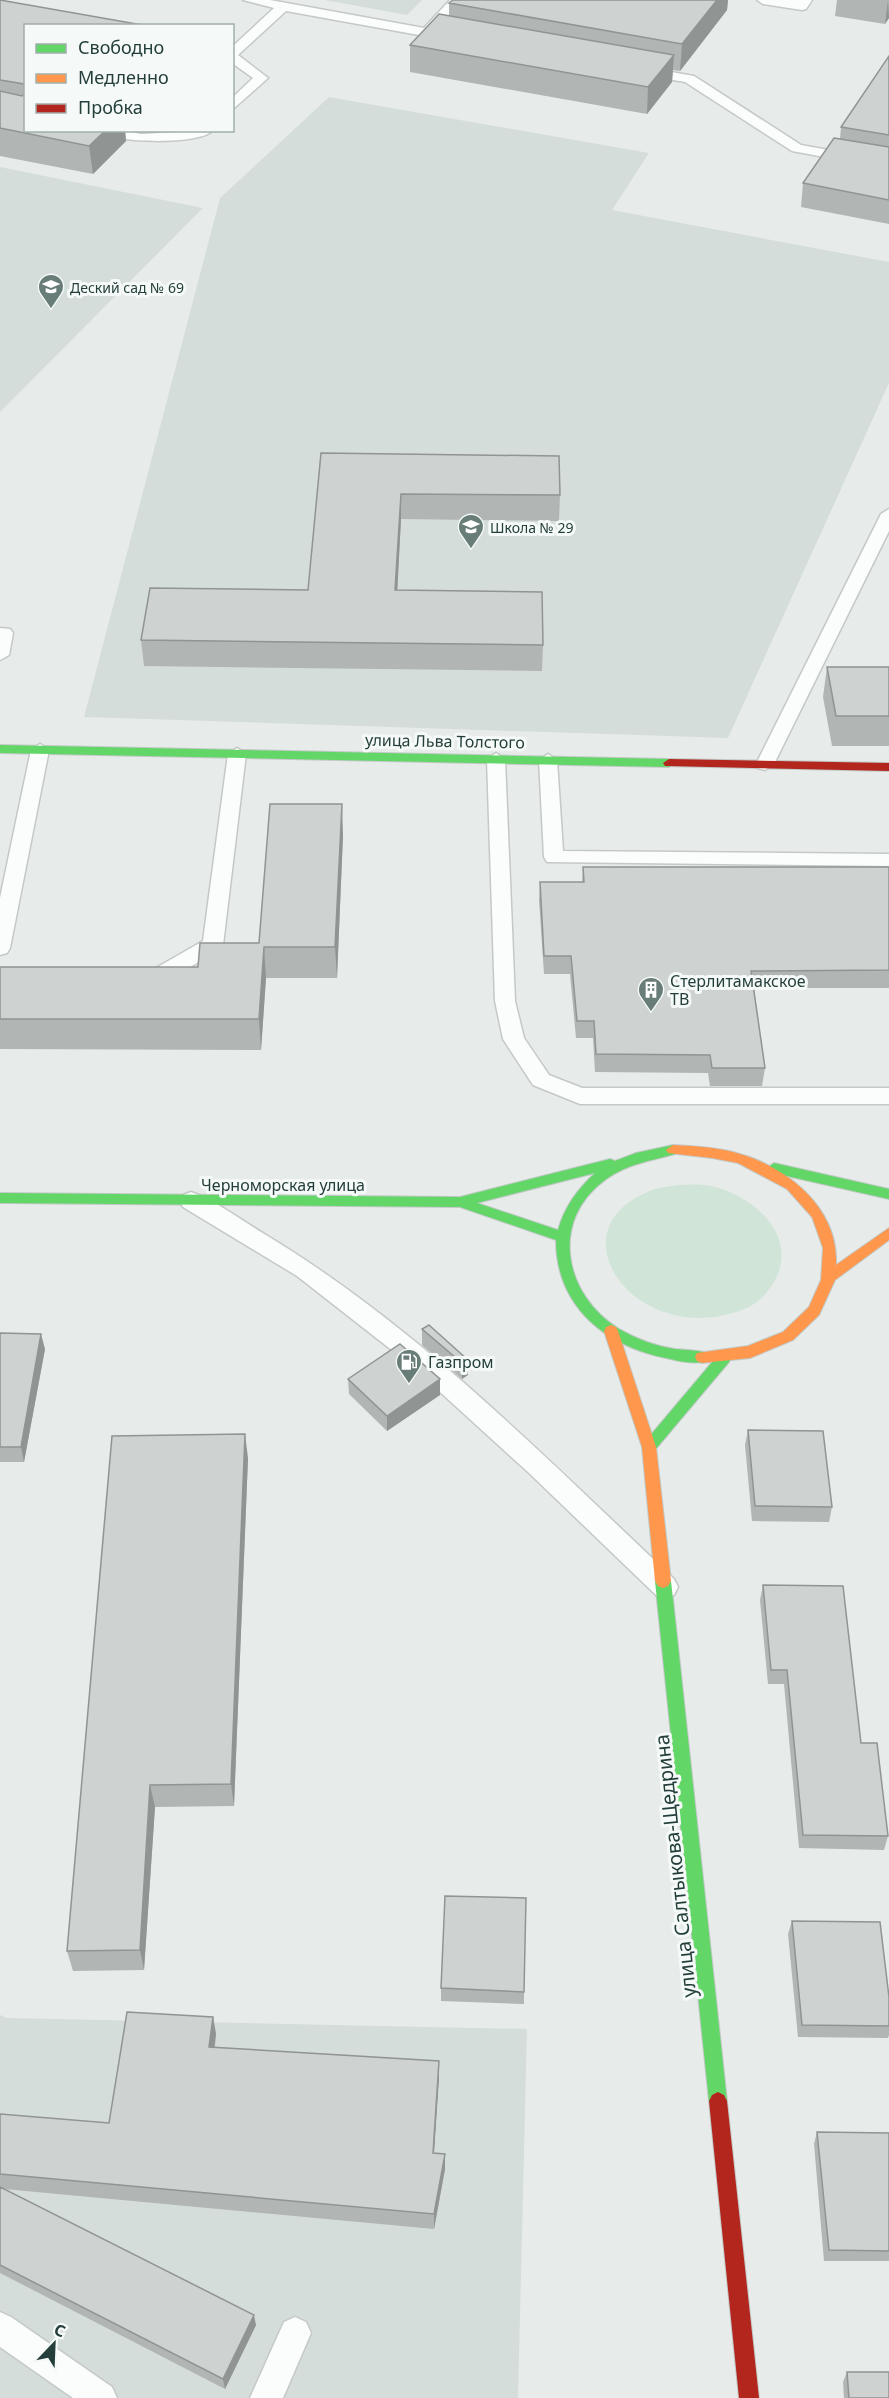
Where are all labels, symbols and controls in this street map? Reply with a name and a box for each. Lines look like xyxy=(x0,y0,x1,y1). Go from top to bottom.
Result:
legend xyxy=(24,24,234,132)
text: Свободно xyxy=(78,35,164,59)
text: Медленно xyxy=(78,65,169,89)
text: Пробка xyxy=(78,95,143,119)
school or university icon: Деский сад № 69 xyxy=(36,272,66,310)
place label: Деский сад № 69 xyxy=(70,278,184,297)
school or university icon: Школа № 29 xyxy=(456,512,486,550)
place label: Школа № 29 xyxy=(490,518,574,537)
street label: улица Льва Толстого xyxy=(365,729,525,753)
place label: Стерлитамакское ТВ xyxy=(670,970,806,1010)
building icon: Стерлитамакское ТВ xyxy=(636,975,666,1013)
street label: Черноморская улица xyxy=(201,1174,365,1196)
fuel station icon: Газпром xyxy=(394,1347,424,1385)
place label: Газпром xyxy=(428,1351,493,1373)
street label: улица Салтыкова-Щедрина xyxy=(648,1733,702,1999)
north arrow xyxy=(24,2314,84,2374)
text: С xyxy=(51,2318,69,2342)

